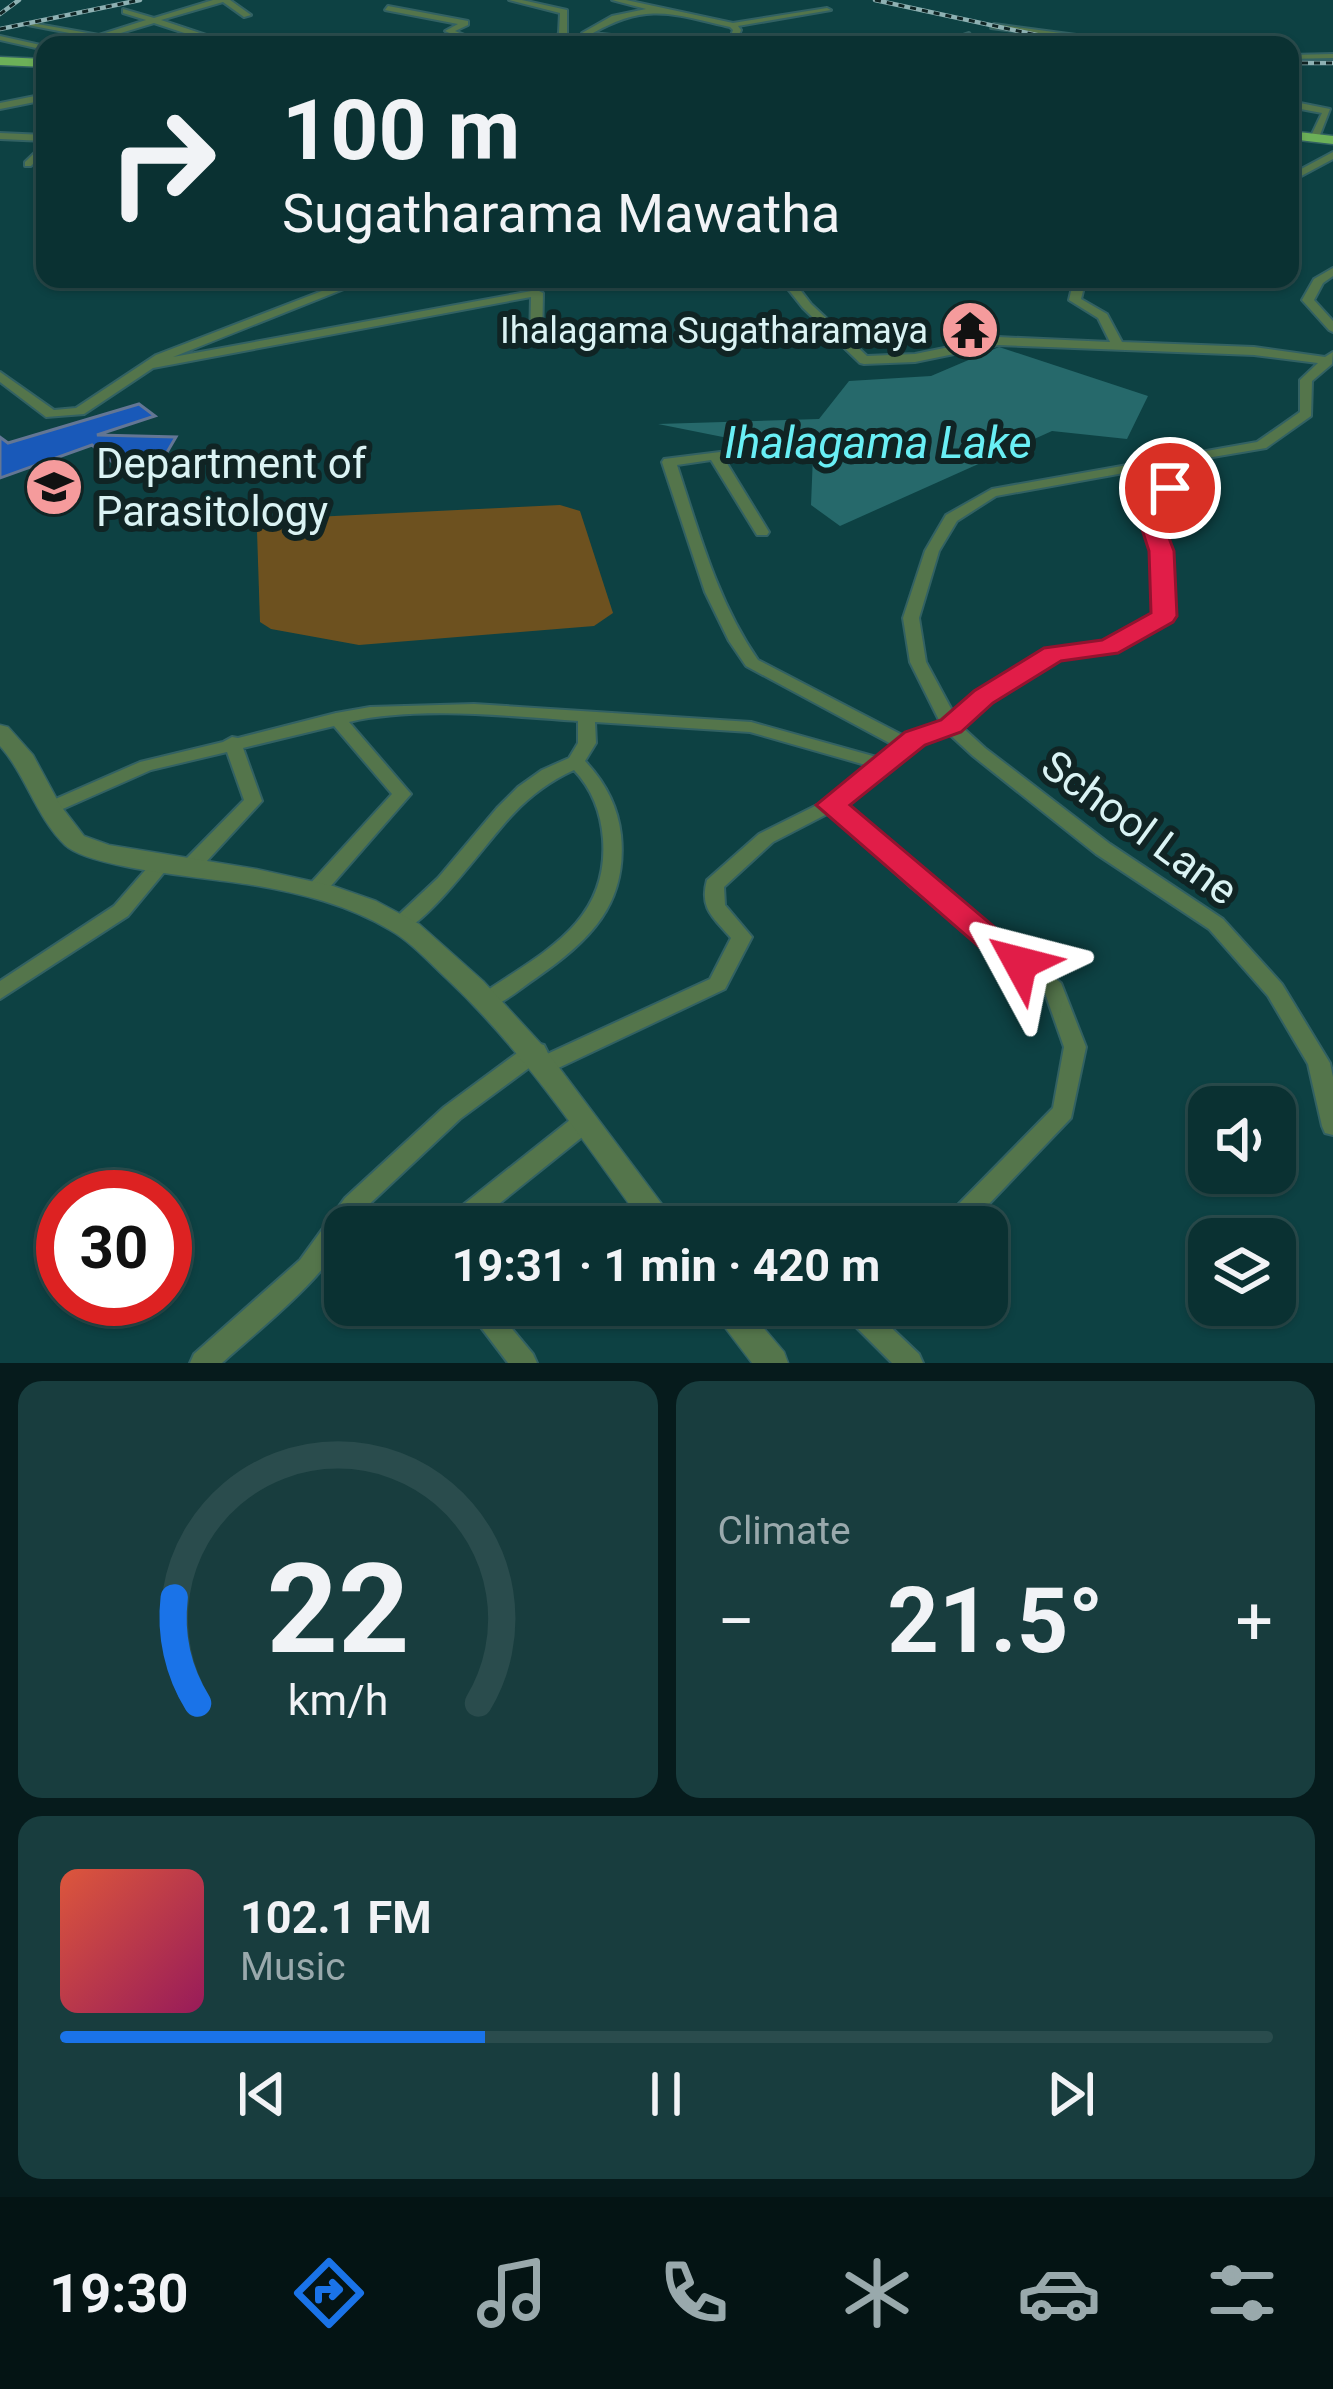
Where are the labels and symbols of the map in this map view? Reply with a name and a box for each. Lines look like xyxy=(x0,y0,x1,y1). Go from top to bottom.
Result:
temple icon: Ihalagama Sugatharamaya xyxy=(939,299,1001,361)
place label: Ihalagama Sugatharamaya xyxy=(500,310,928,352)
water label: Ihalagama Lake xyxy=(724,416,1032,469)
pin xyxy=(1119,437,1221,539)
place label: Department of Parasitology xyxy=(96,439,367,536)
school or university icon: Department of Parasitology xyxy=(23,456,85,518)
street label: School Lane xyxy=(1032,740,1247,915)
position arrow xyxy=(957,900,1083,1026)
speed limit sign: 30 xyxy=(36,1170,192,1326)

